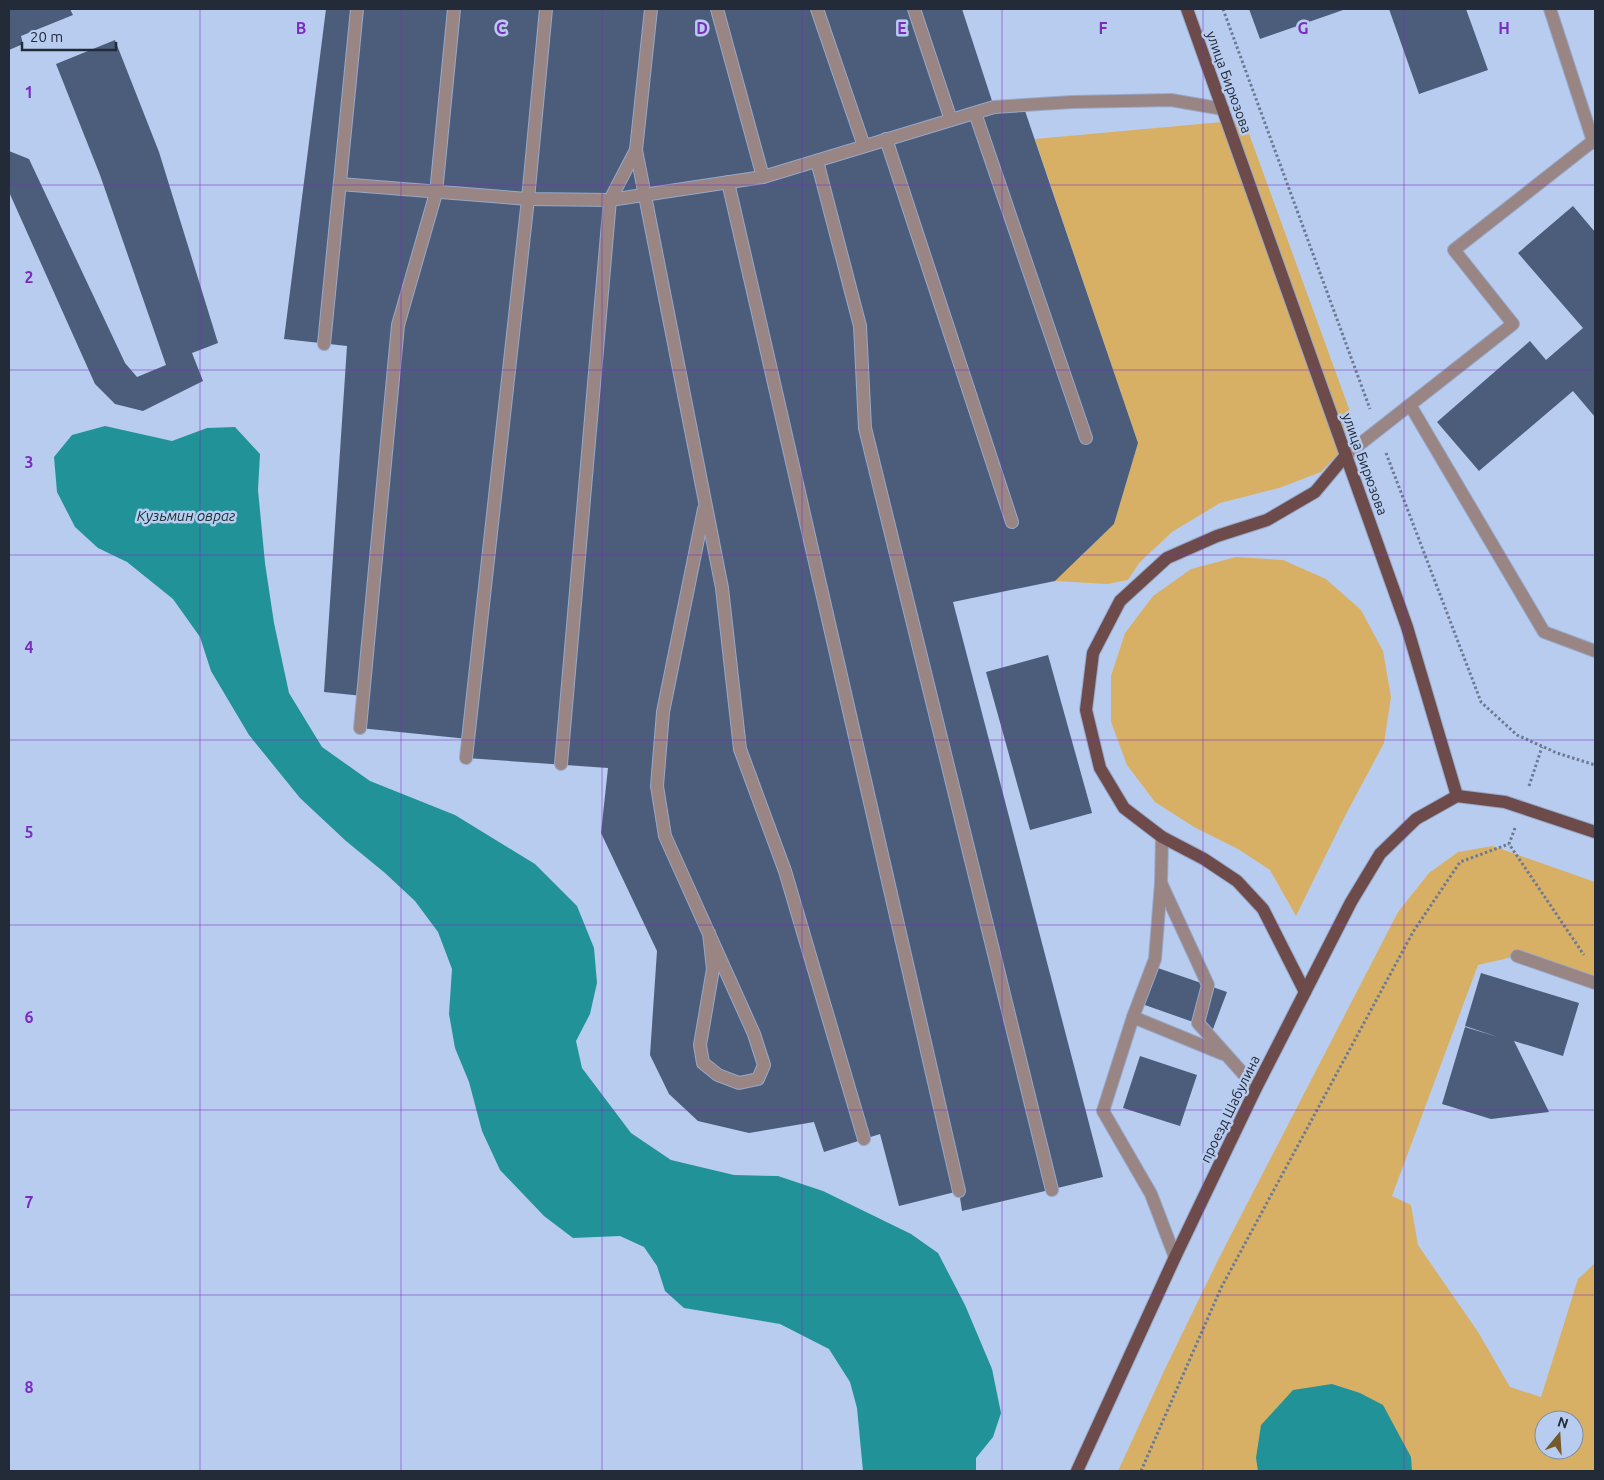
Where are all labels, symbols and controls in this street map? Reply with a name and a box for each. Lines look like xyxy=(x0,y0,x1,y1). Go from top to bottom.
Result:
text: B xyxy=(296,19,306,37)
text: C xyxy=(496,19,506,37)
text: D xyxy=(696,19,708,37)
text: E xyxy=(897,19,907,37)
text: F xyxy=(1099,19,1108,37)
text: G xyxy=(1297,19,1309,37)
text: H xyxy=(1498,19,1510,37)
scale bar xyxy=(22,20,116,52)
text: 20 m xyxy=(30,28,63,45)
street label: улица Бирюзова xyxy=(1203,29,1255,135)
text: 1 xyxy=(24,83,34,101)
text: 2 xyxy=(24,268,34,286)
street label: улица Бирюзова xyxy=(1339,411,1391,517)
text: 3 xyxy=(24,453,34,471)
water label: Кузьмин овраг xyxy=(137,507,235,524)
text: 4 xyxy=(24,638,34,656)
text: 5 xyxy=(24,823,34,841)
text: 6 xyxy=(24,1008,34,1026)
street label: проезд Шабулина xyxy=(1197,1053,1263,1165)
text: 7 xyxy=(24,1193,34,1211)
text: 8 xyxy=(24,1378,34,1396)
north arrow xyxy=(1534,1410,1584,1460)
text: N xyxy=(1556,1413,1570,1432)

